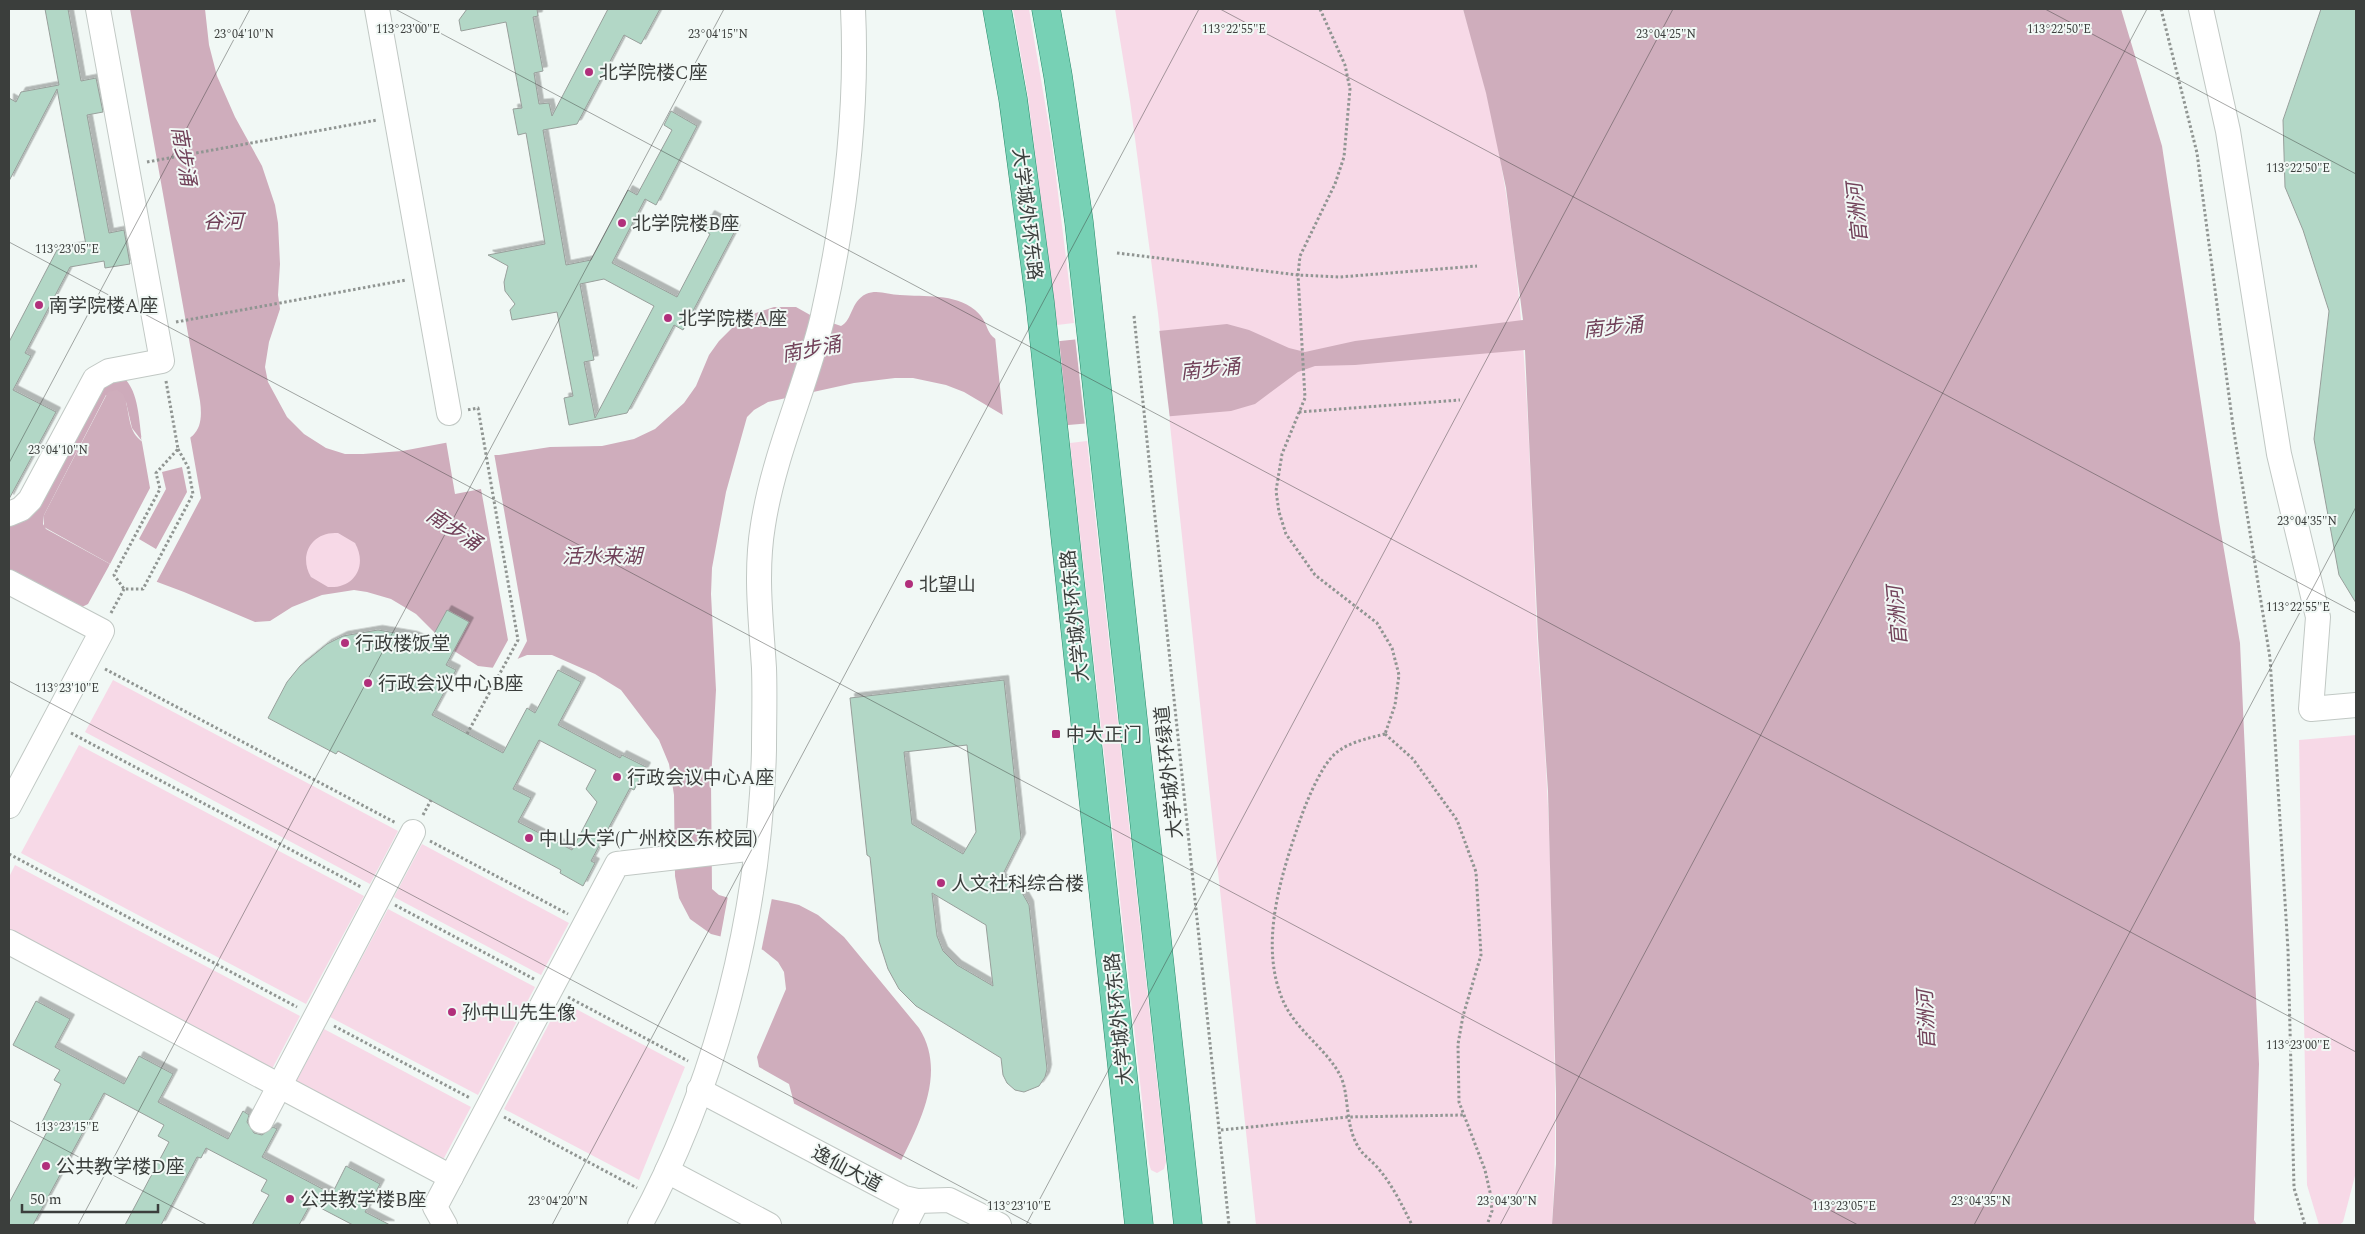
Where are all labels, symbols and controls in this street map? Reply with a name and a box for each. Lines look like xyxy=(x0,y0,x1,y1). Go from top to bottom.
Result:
text: 113°23'00"E xyxy=(376,20,440,39)
text: 113°22'55"E xyxy=(1202,20,1266,39)
text: 113°22'50"E xyxy=(2027,20,2091,39)
text: 23°04'10"N xyxy=(214,25,274,44)
text: 23°04'15"N xyxy=(688,25,748,44)
text: 23°04'25"N xyxy=(1636,25,1696,44)
place label: 北学院楼C座 xyxy=(599,59,708,88)
marker: 北学院楼C座 xyxy=(583,66,595,78)
water label: 南步涌 xyxy=(163,124,203,190)
street label: 大学城外环东路 xyxy=(1004,146,1049,282)
text: 113°22'50"E xyxy=(2266,159,2330,178)
water label: 官洲河 xyxy=(1840,178,1876,244)
water label: 谷河 xyxy=(203,207,247,237)
place label: 北学院楼B座 xyxy=(632,210,740,239)
marker: 北学院楼B座 xyxy=(616,217,628,229)
text: 113°23'05"E xyxy=(35,240,99,259)
place label: 南学院楼A座 xyxy=(49,292,158,321)
marker: 南学院楼A座 xyxy=(33,299,45,311)
place label: 北学院楼A座 xyxy=(678,305,787,334)
water label: 南步涌 xyxy=(1582,310,1646,346)
marker: 北学院楼A座 xyxy=(662,312,674,324)
water label: 南步涌 xyxy=(779,329,845,370)
water label: 南步涌 xyxy=(1179,352,1243,388)
text: 23°04'10"N xyxy=(28,441,88,460)
water label: 南步涌 xyxy=(420,501,488,560)
text: 23°04'35"N xyxy=(2277,512,2337,531)
water label: 活水来湖 xyxy=(562,542,645,572)
street label: 大学城外环东路 xyxy=(1054,548,1097,684)
place label: 北望山 xyxy=(919,571,976,600)
marker: 北望山 xyxy=(903,578,915,590)
water label: 官洲河 xyxy=(1880,581,1916,647)
text: 113°22'55"E xyxy=(2266,598,2330,617)
place label: 行政楼饭堂 xyxy=(355,630,450,659)
marker: 行政楼饭堂 xyxy=(339,637,351,649)
place label: 行政会议中心B座 xyxy=(378,670,524,699)
marker: 行政会议中心B座 xyxy=(362,677,374,689)
text: 113°23'10"E xyxy=(35,679,99,698)
street label: 大学城外环绿道 xyxy=(1148,704,1191,840)
place label: 中大正门 xyxy=(1066,721,1142,750)
marker: 中大正门 xyxy=(1050,728,1062,740)
place label: 行政会议中心A座 xyxy=(627,764,774,793)
marker: 行政会议中心A座 xyxy=(611,771,623,783)
place label: 中山大学(广州校区东校园) xyxy=(539,825,758,854)
marker: 中山大学(广州校区东校园) xyxy=(523,832,535,844)
place label: 人文社科综合楼 xyxy=(951,870,1084,899)
marker: 人文社科综合楼 xyxy=(935,877,947,889)
street label: 大学城外环东路 xyxy=(1098,951,1141,1087)
water label: 官洲河 xyxy=(1910,985,1944,1051)
place label: 孙中山先生像 xyxy=(462,999,576,1028)
marker: 孙中山先生像 xyxy=(446,1006,458,1018)
text: 113°23'00"E xyxy=(2266,1036,2330,1055)
text: 113°23'15"E xyxy=(35,1118,99,1137)
street label: 逸仙大道 xyxy=(806,1139,887,1200)
place label: 公共教学楼D座 xyxy=(56,1153,185,1182)
marker: 公共教学楼D座 xyxy=(40,1160,52,1172)
scale bar xyxy=(22,1182,159,1214)
place label: 公共教学楼B座 xyxy=(300,1186,427,1215)
text: 50 m xyxy=(30,1188,62,1211)
text: 23°04'20"N xyxy=(528,1192,588,1211)
text: 23°04'30"N xyxy=(1477,1192,1537,1211)
text: 23°04'35"N xyxy=(1951,1192,2011,1211)
marker: 公共教学楼B座 xyxy=(284,1193,296,1205)
text: 113°23'10"E xyxy=(987,1197,1051,1216)
text: 113°23'05"E xyxy=(1812,1197,1876,1216)

